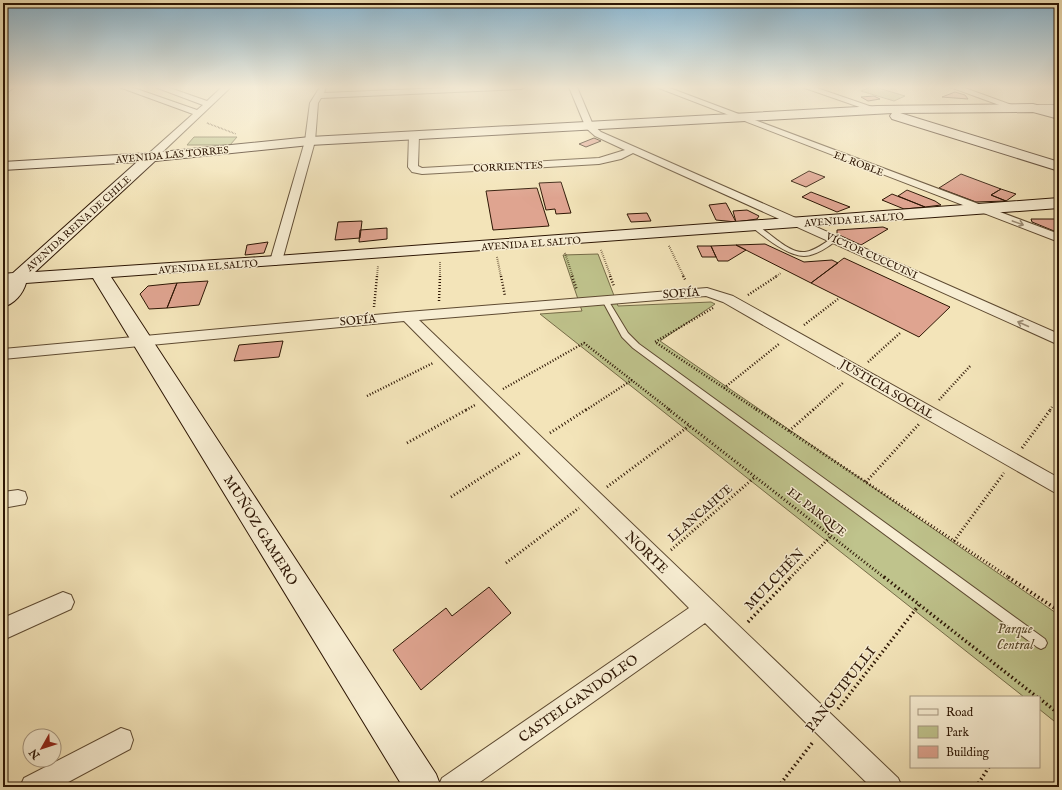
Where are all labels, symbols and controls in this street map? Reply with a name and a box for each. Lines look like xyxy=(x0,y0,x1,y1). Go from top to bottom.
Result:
street label: AVENIDA LAS TORRES xyxy=(114,144,229,167)
street label: EL ROBLE xyxy=(832,149,885,180)
street label: CORRIENTES xyxy=(473,159,543,176)
street label: AVENIDA REINA DE CHILE xyxy=(23,173,134,275)
street label: AVENIDA EL SALTO xyxy=(803,211,904,231)
one-way arrow xyxy=(1011,219,1023,227)
street label: VÍCTOR CUCCUINI xyxy=(823,229,920,283)
street label: AVENIDA EL SALTO xyxy=(480,235,581,255)
street label: AVENIDA EL SALTO xyxy=(157,258,258,278)
street label: SOFÍA xyxy=(662,284,701,302)
street label: SOFÍA xyxy=(339,310,378,330)
one-way arrow xyxy=(1018,320,1030,327)
street label: JUSTICIA SOCIAL xyxy=(835,355,937,423)
street label: MUÑOZ GAMERO xyxy=(219,472,302,589)
street label: LLANCAHUE xyxy=(665,481,736,546)
street label: EL PARQUE xyxy=(784,485,849,540)
street label: NORTE xyxy=(621,528,672,578)
street label: MULCHÉN xyxy=(740,544,809,614)
park label: Parque Central xyxy=(997,620,1035,654)
street label: PANGUIPULLI xyxy=(802,643,880,736)
street label: CASTELGANDOLFO xyxy=(515,650,642,747)
legend xyxy=(910,696,1040,768)
text: Road xyxy=(946,705,974,720)
text: Park xyxy=(946,725,969,740)
north arrow xyxy=(22,728,62,768)
text: N xyxy=(26,745,44,763)
text: Building xyxy=(946,745,990,760)

